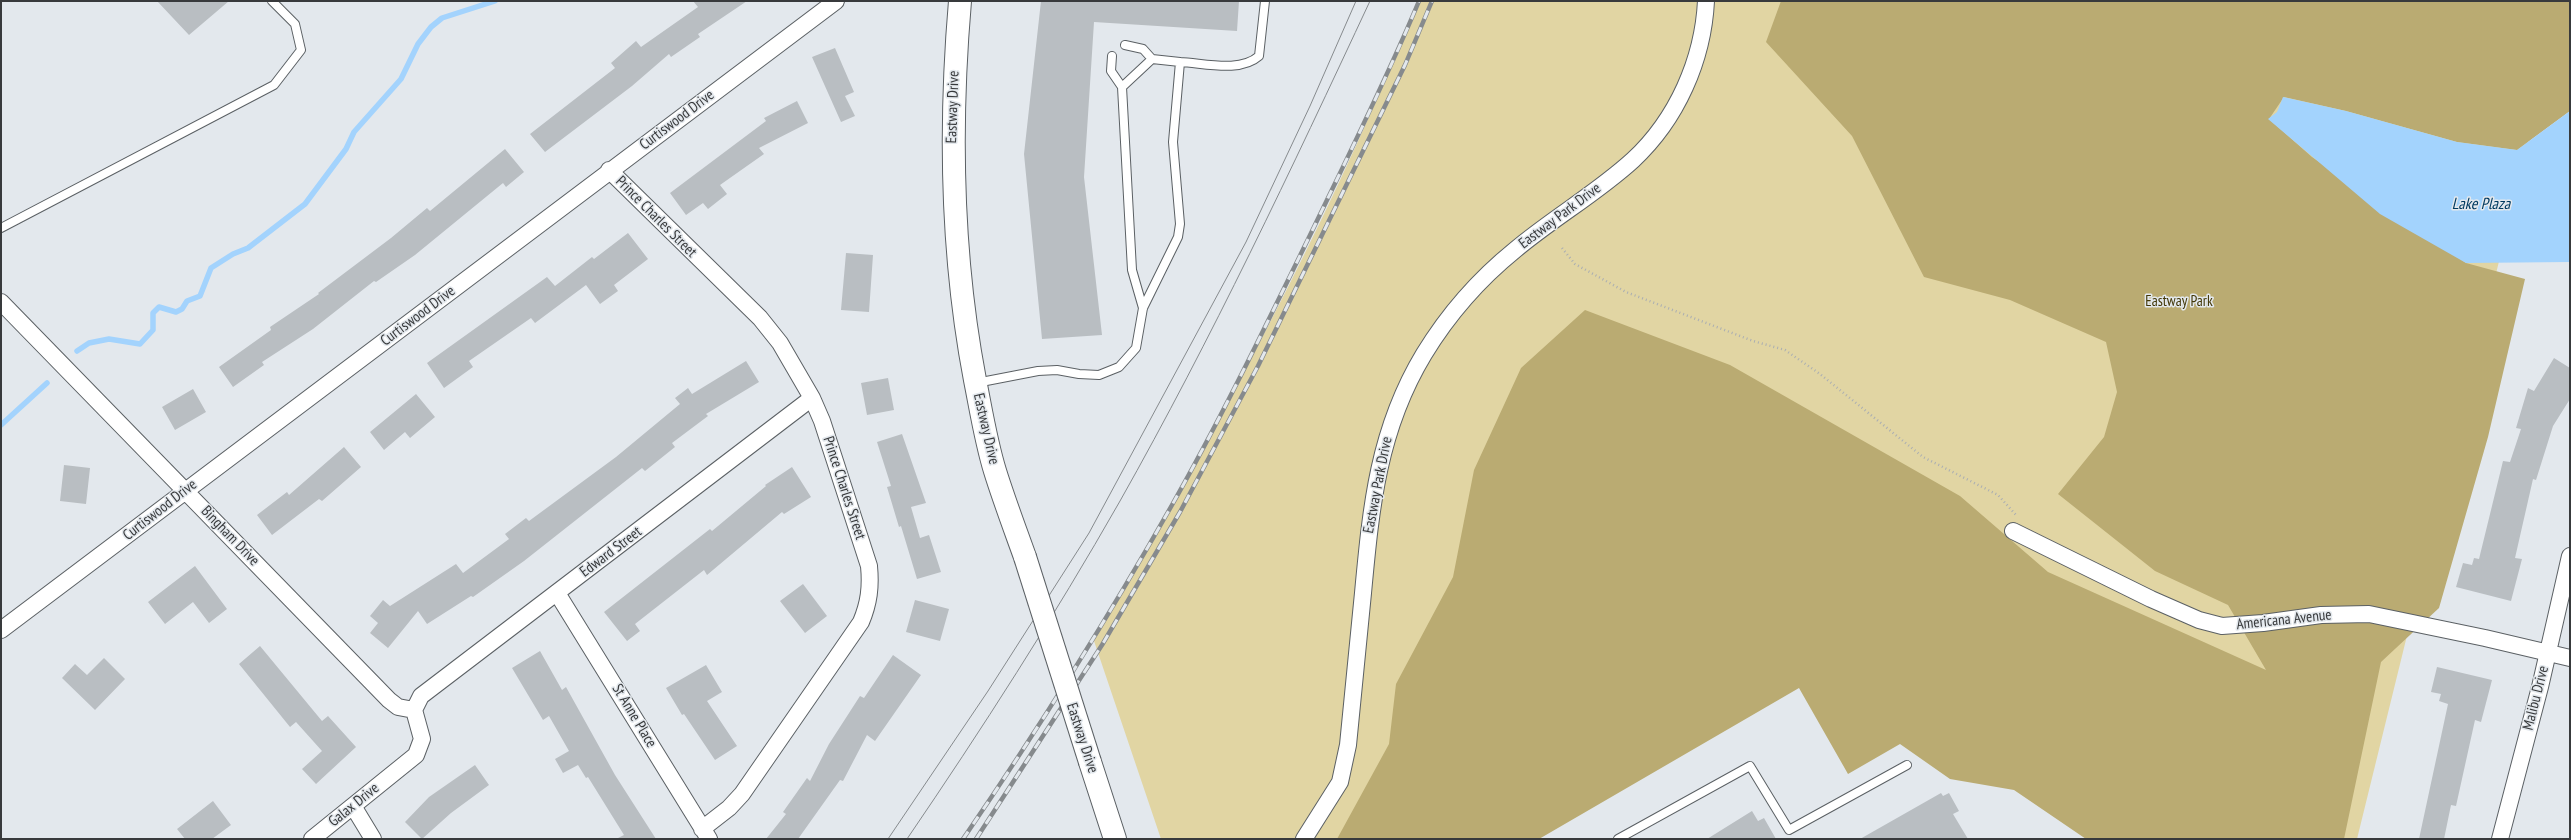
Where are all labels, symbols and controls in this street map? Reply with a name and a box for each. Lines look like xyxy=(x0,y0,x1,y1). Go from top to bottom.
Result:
street label: Eastway Drive xyxy=(943,70,963,144)
street label: Curtiswood Drive xyxy=(636,86,718,154)
street label: Prince Charles Street xyxy=(612,173,700,261)
street label: Eastway Park Drive xyxy=(1515,179,1605,253)
water label: Lake Plaza xyxy=(2452,194,2510,214)
street label: Curtiswood Drive xyxy=(377,282,459,350)
park label: Eastway Park xyxy=(2145,293,2213,311)
street label: Eastway Drive xyxy=(969,392,1003,466)
street label: Prince Charles Street xyxy=(819,434,869,542)
street label: Eastway Park Drive xyxy=(1360,435,1396,535)
street label: Curtiswood Drive xyxy=(120,476,200,544)
street label: Bingham Drive xyxy=(197,502,263,570)
street label: Edward Street xyxy=(577,523,645,581)
street label: Americana Avenue xyxy=(2236,606,2332,634)
street label: Malibu Drive xyxy=(2519,664,2553,732)
street label: St Anne Place xyxy=(608,681,660,751)
street label: Eastway Drive xyxy=(1062,701,1102,775)
street label: Galax Drive xyxy=(325,779,383,831)

